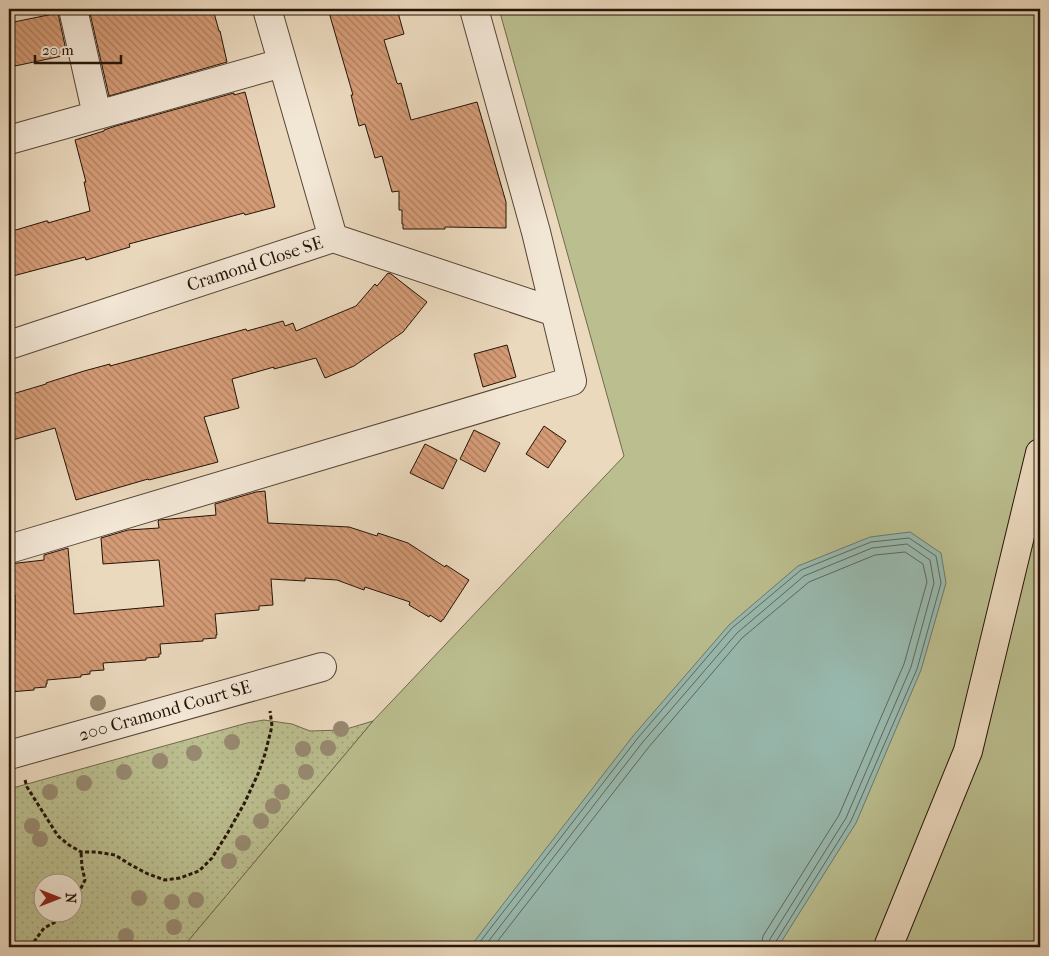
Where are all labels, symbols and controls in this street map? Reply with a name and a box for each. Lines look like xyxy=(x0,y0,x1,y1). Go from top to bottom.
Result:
scale bar xyxy=(35,32,121,64)
text: 20 m xyxy=(42,41,74,59)
street label: Cramond Close SE xyxy=(184,232,326,296)
street label: 200 Cramond Court SE xyxy=(76,676,254,746)
north arrow xyxy=(32,874,82,924)
text: N xyxy=(62,893,79,904)

